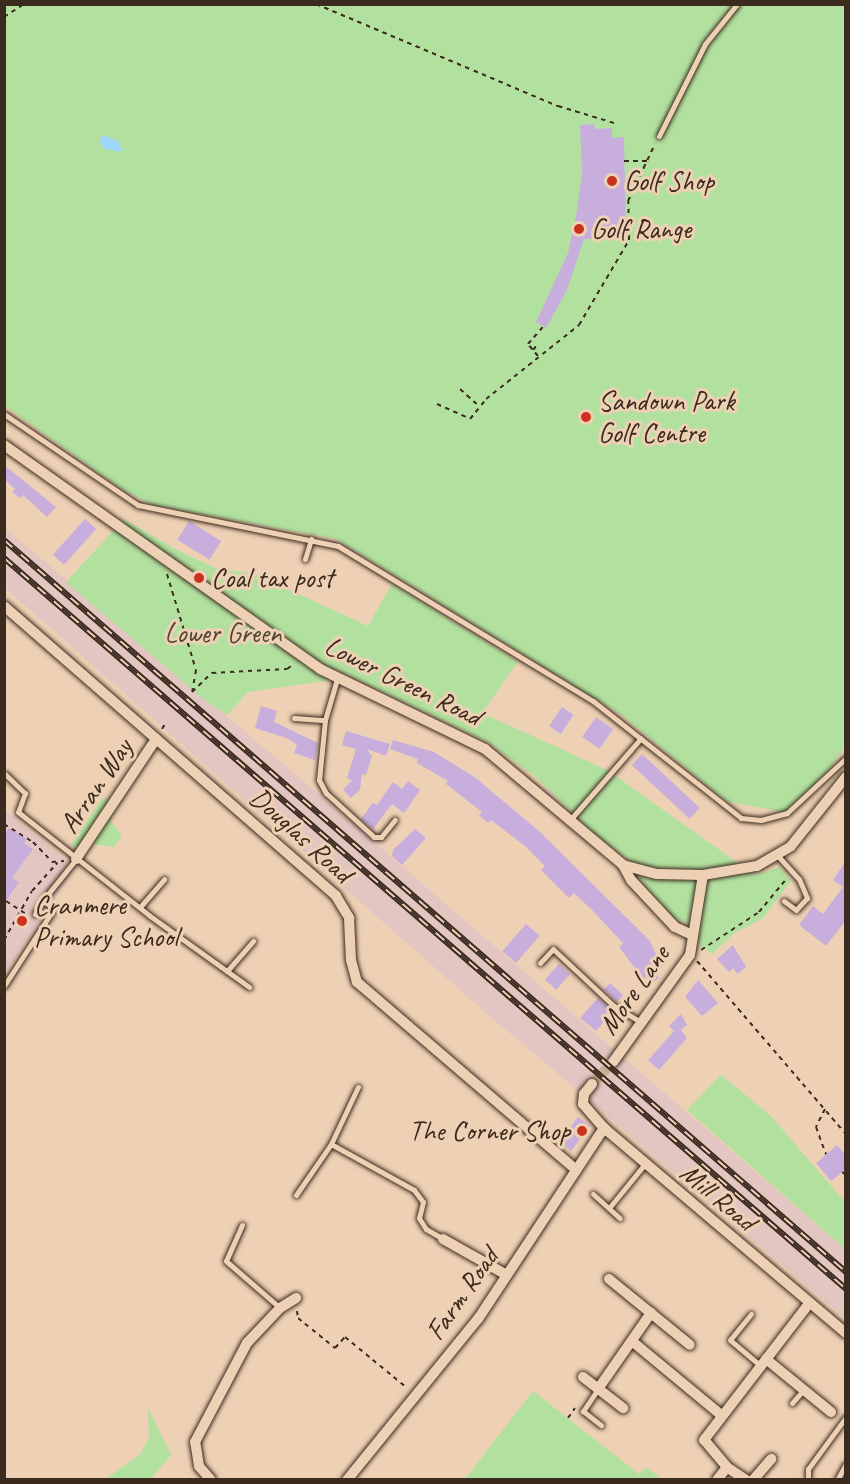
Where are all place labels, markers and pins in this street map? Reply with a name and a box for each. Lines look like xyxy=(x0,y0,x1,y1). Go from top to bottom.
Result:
place label: Golf Shop xyxy=(624,164,715,198)
marker: Golf Shop xyxy=(605,174,619,188)
place label: Golf Range xyxy=(591,212,693,246)
marker: Golf Range xyxy=(572,222,586,236)
place label: Sandown Park Golf Centre xyxy=(598,384,735,450)
marker: Sandown Park Golf Centre xyxy=(579,410,593,424)
place label: Coal tax post xyxy=(211,561,334,595)
marker: Coal tax post xyxy=(192,571,206,585)
place label: Cranmere Primary School xyxy=(34,888,177,954)
marker: Cranmere Primary School xyxy=(15,914,29,928)
place label: The Corner Shop xyxy=(408,1114,570,1148)
marker: The Corner Shop xyxy=(575,1124,589,1138)

